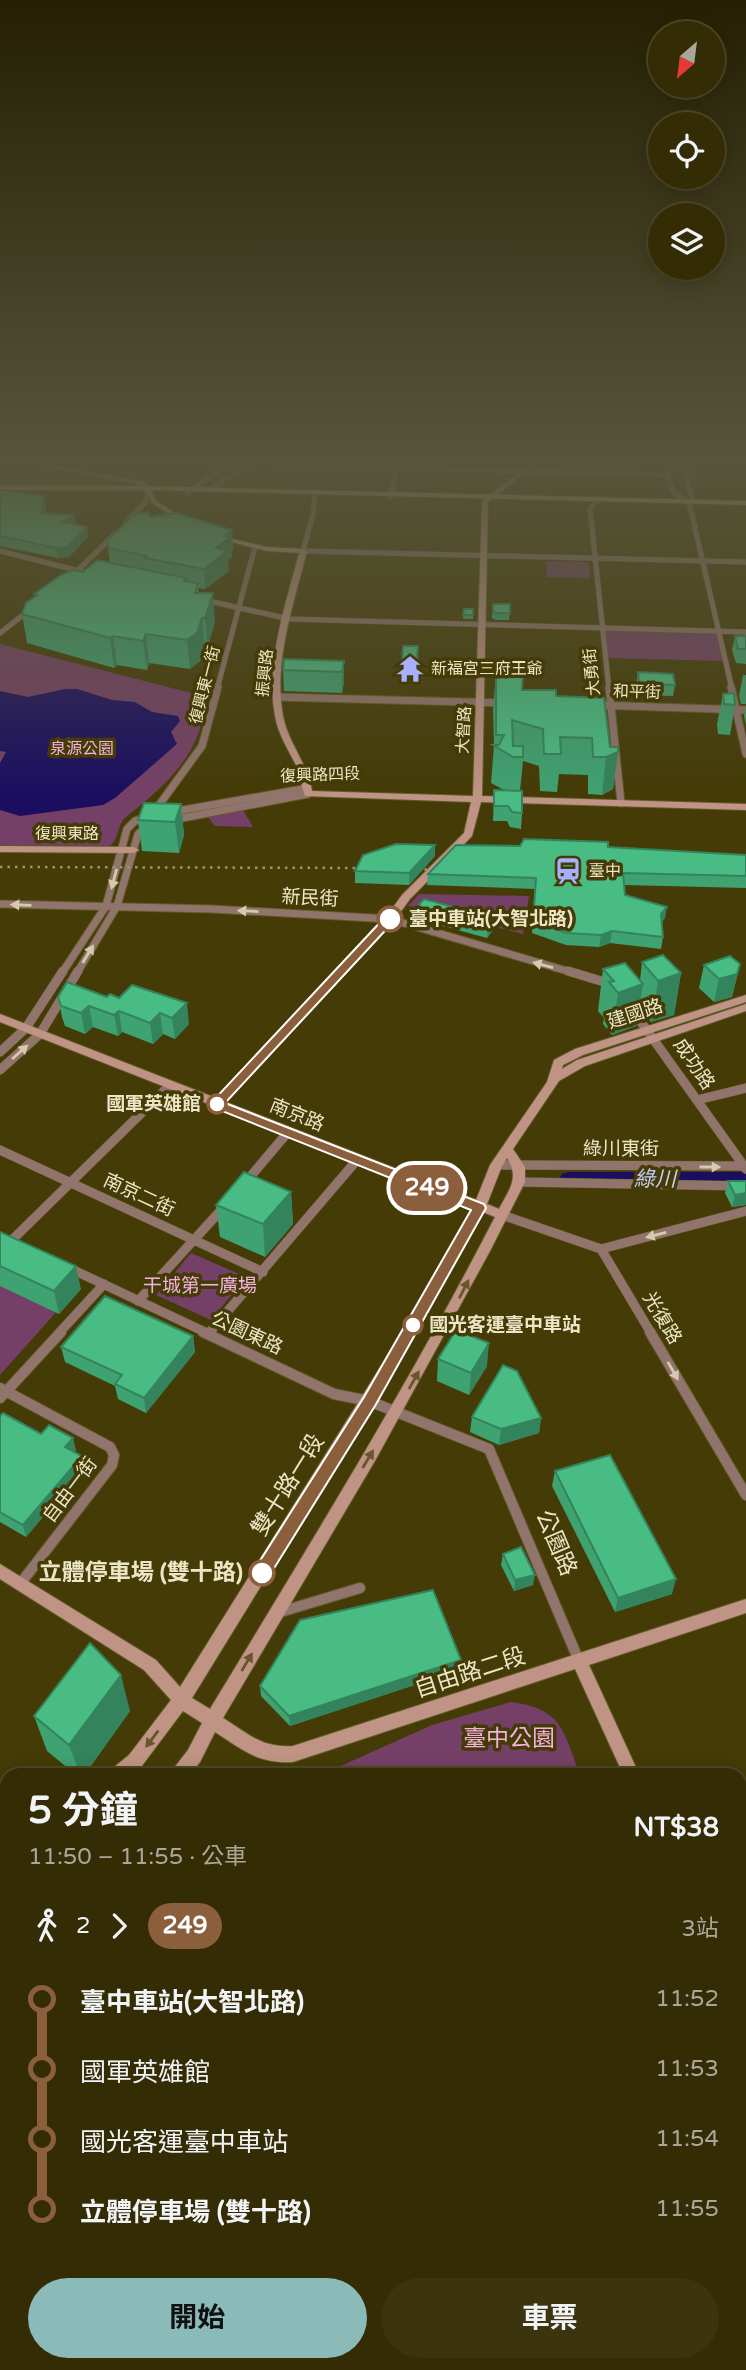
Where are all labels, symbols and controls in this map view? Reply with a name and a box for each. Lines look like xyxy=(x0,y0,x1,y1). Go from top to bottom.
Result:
north arrow xyxy=(648,21,724,98)
map controls xyxy=(648,21,725,280)
button: locate xyxy=(648,112,725,189)
button: layers xyxy=(648,203,725,280)
street label: 復興東一街 xyxy=(186,644,224,726)
street label: 大勇街 xyxy=(580,647,604,697)
street label: 振興路 xyxy=(253,648,277,698)
temple icon: 新福宮三府王爺 xyxy=(395,654,425,684)
place label: 新福宮三府王爺 xyxy=(431,659,543,679)
street label: 和平街 xyxy=(613,681,661,703)
street label: 大智路 xyxy=(453,706,475,754)
park label: 泉源公園 xyxy=(50,739,114,759)
street label: 復興路四段 xyxy=(280,764,360,786)
street label: 復興東路 xyxy=(35,824,99,844)
station icon: 臺中 xyxy=(553,856,583,886)
place label: 臺中 xyxy=(589,861,621,881)
one-way arrow xyxy=(108,869,118,890)
street label: 新民街 xyxy=(281,886,339,910)
one-way arrow xyxy=(10,899,32,910)
one-way arrow xyxy=(237,905,259,916)
marker: 臺中車站(大智北路) xyxy=(377,906,403,932)
place label: 臺中車站(大智北路) xyxy=(409,908,573,930)
one-way arrow xyxy=(81,945,94,964)
one-way arrow xyxy=(532,959,554,970)
street label: 建國路 xyxy=(604,995,666,1033)
street label: 成功路 xyxy=(669,1034,719,1094)
one-way arrow xyxy=(11,1044,28,1060)
place label: 國軍英雄館 xyxy=(106,1093,201,1115)
marker: 國軍英雄館 xyxy=(207,1094,227,1114)
street label: 南京路 xyxy=(266,1094,328,1136)
street label: 綠川東街 xyxy=(583,1138,659,1160)
one-way arrow xyxy=(699,1161,721,1173)
line badge: 249 xyxy=(387,1165,467,1211)
water label: 綠川 xyxy=(634,1167,678,1192)
street label: 南京二街 xyxy=(100,1169,178,1221)
text: 249 xyxy=(404,1173,450,1202)
one-way arrow xyxy=(645,1230,666,1240)
park label: 干城第一廣場 xyxy=(143,1275,257,1297)
one-way arrow xyxy=(458,1279,470,1298)
street label: 光復路 xyxy=(638,1288,686,1348)
street label: 公園東路 xyxy=(208,1307,286,1359)
place label: 國光客運臺中車站 xyxy=(429,1314,581,1336)
marker: 國光客運臺中車站 xyxy=(403,1315,423,1335)
one-way arrow xyxy=(667,1361,679,1380)
one-way arrow xyxy=(408,1370,419,1390)
street label: 雙十路一段 xyxy=(246,1429,330,1541)
one-way arrow xyxy=(362,1450,374,1469)
street label: 自由一街 xyxy=(38,1453,102,1527)
street label: 公園路 xyxy=(530,1506,582,1580)
place label: 立體停車場 (雙十路) xyxy=(39,1559,243,1587)
marker: 立體停車場 (雙十路) xyxy=(249,1560,275,1586)
street label: 自由路二段 xyxy=(411,1642,529,1704)
one-way arrow xyxy=(241,1653,253,1672)
park label: 臺中公園 xyxy=(463,1725,555,1753)
one-way arrow xyxy=(145,1730,159,1748)
text: 5 分鐘 xyxy=(28,1788,138,1834)
text: NT$38 xyxy=(634,1812,719,1843)
text: 11:50 – 11:55 · 公車 xyxy=(28,1843,247,1871)
icon: walk xyxy=(28,1907,66,1945)
icon: forward xyxy=(100,1907,138,1945)
text: 249 xyxy=(162,1911,208,1940)
text: 2 xyxy=(76,1912,90,1940)
text: 3站 xyxy=(682,1915,719,1943)
text: 11:52 xyxy=(655,1985,719,2013)
text: 臺中車站(大智北路) xyxy=(80,1987,304,2018)
text: 11:53 xyxy=(655,2055,719,2083)
text: 國軍英雄館 xyxy=(80,2057,210,2088)
text: 11:54 xyxy=(655,2125,719,2153)
text: 國光客運臺中車站 xyxy=(80,2127,288,2158)
text: 11:55 xyxy=(655,2195,719,2223)
text: 立體停車場 (雙十路) xyxy=(80,2197,311,2228)
button: 開始 xyxy=(28,2278,367,2358)
button: 車票 xyxy=(381,2278,719,2358)

